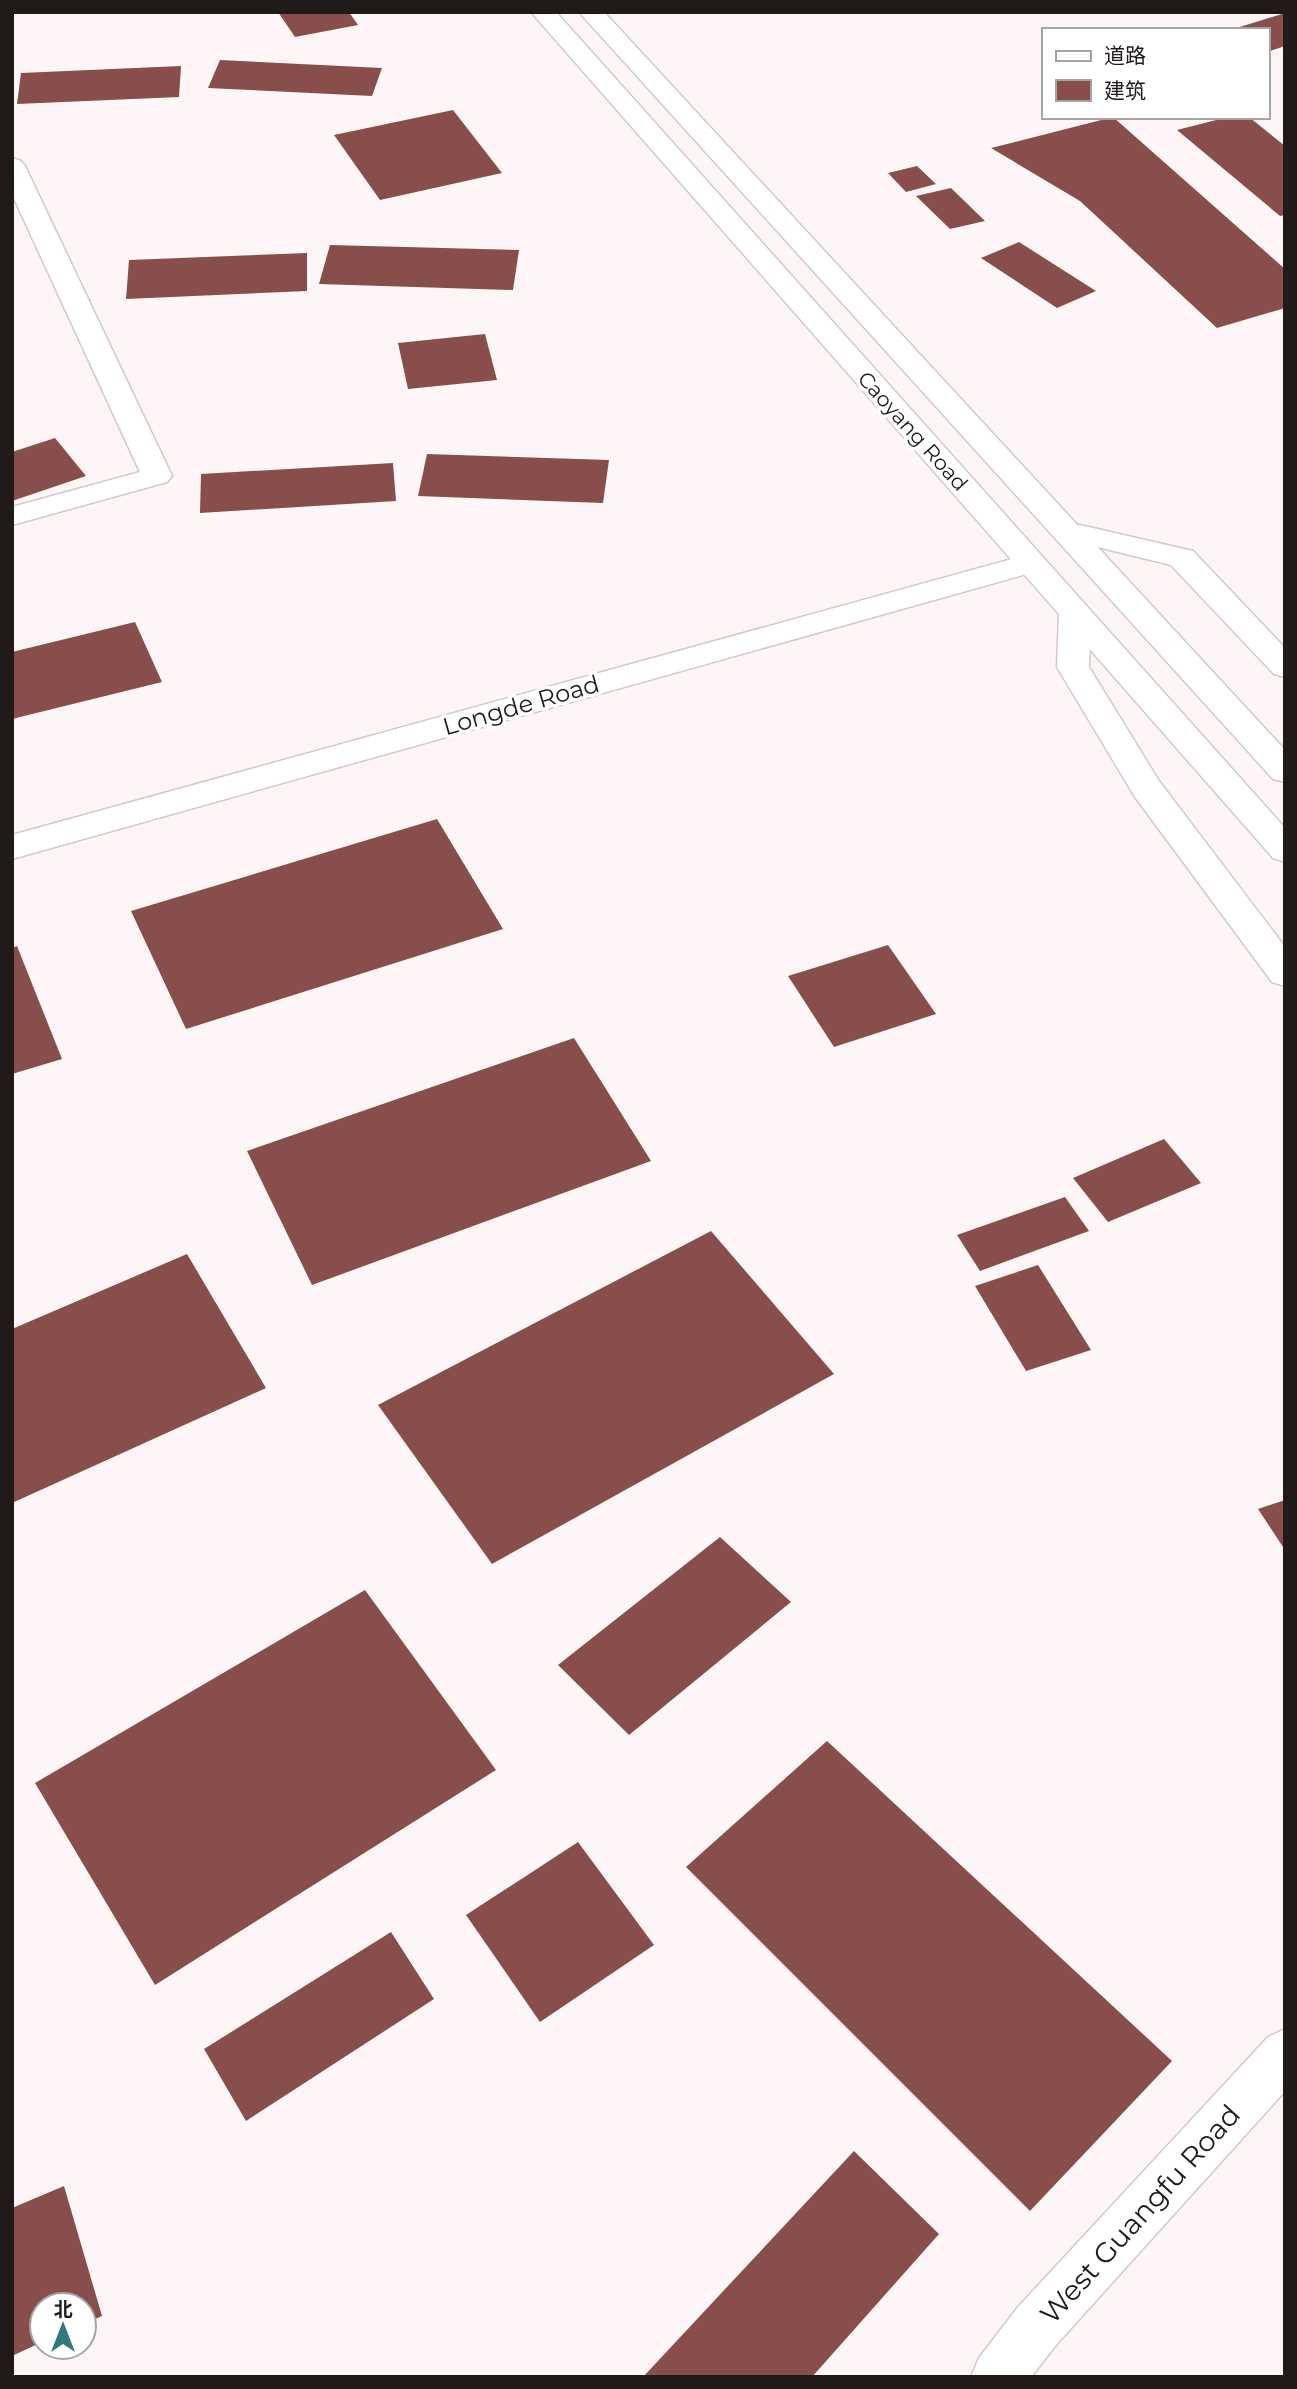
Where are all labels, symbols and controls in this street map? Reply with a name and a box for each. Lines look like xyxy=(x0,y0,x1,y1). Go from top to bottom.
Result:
legend xyxy=(1042,28,1269,119)
text: 道路 xyxy=(1104,43,1146,68)
text: 建筑 xyxy=(1104,78,1146,103)
street label: Caoyang Road xyxy=(853,366,973,496)
street label: Longde Road xyxy=(439,669,603,741)
street label: West Guangfu Road xyxy=(1033,2098,1247,2330)
north arrow xyxy=(28,2291,98,2361)
text: 北 xyxy=(53,2298,73,2321)

